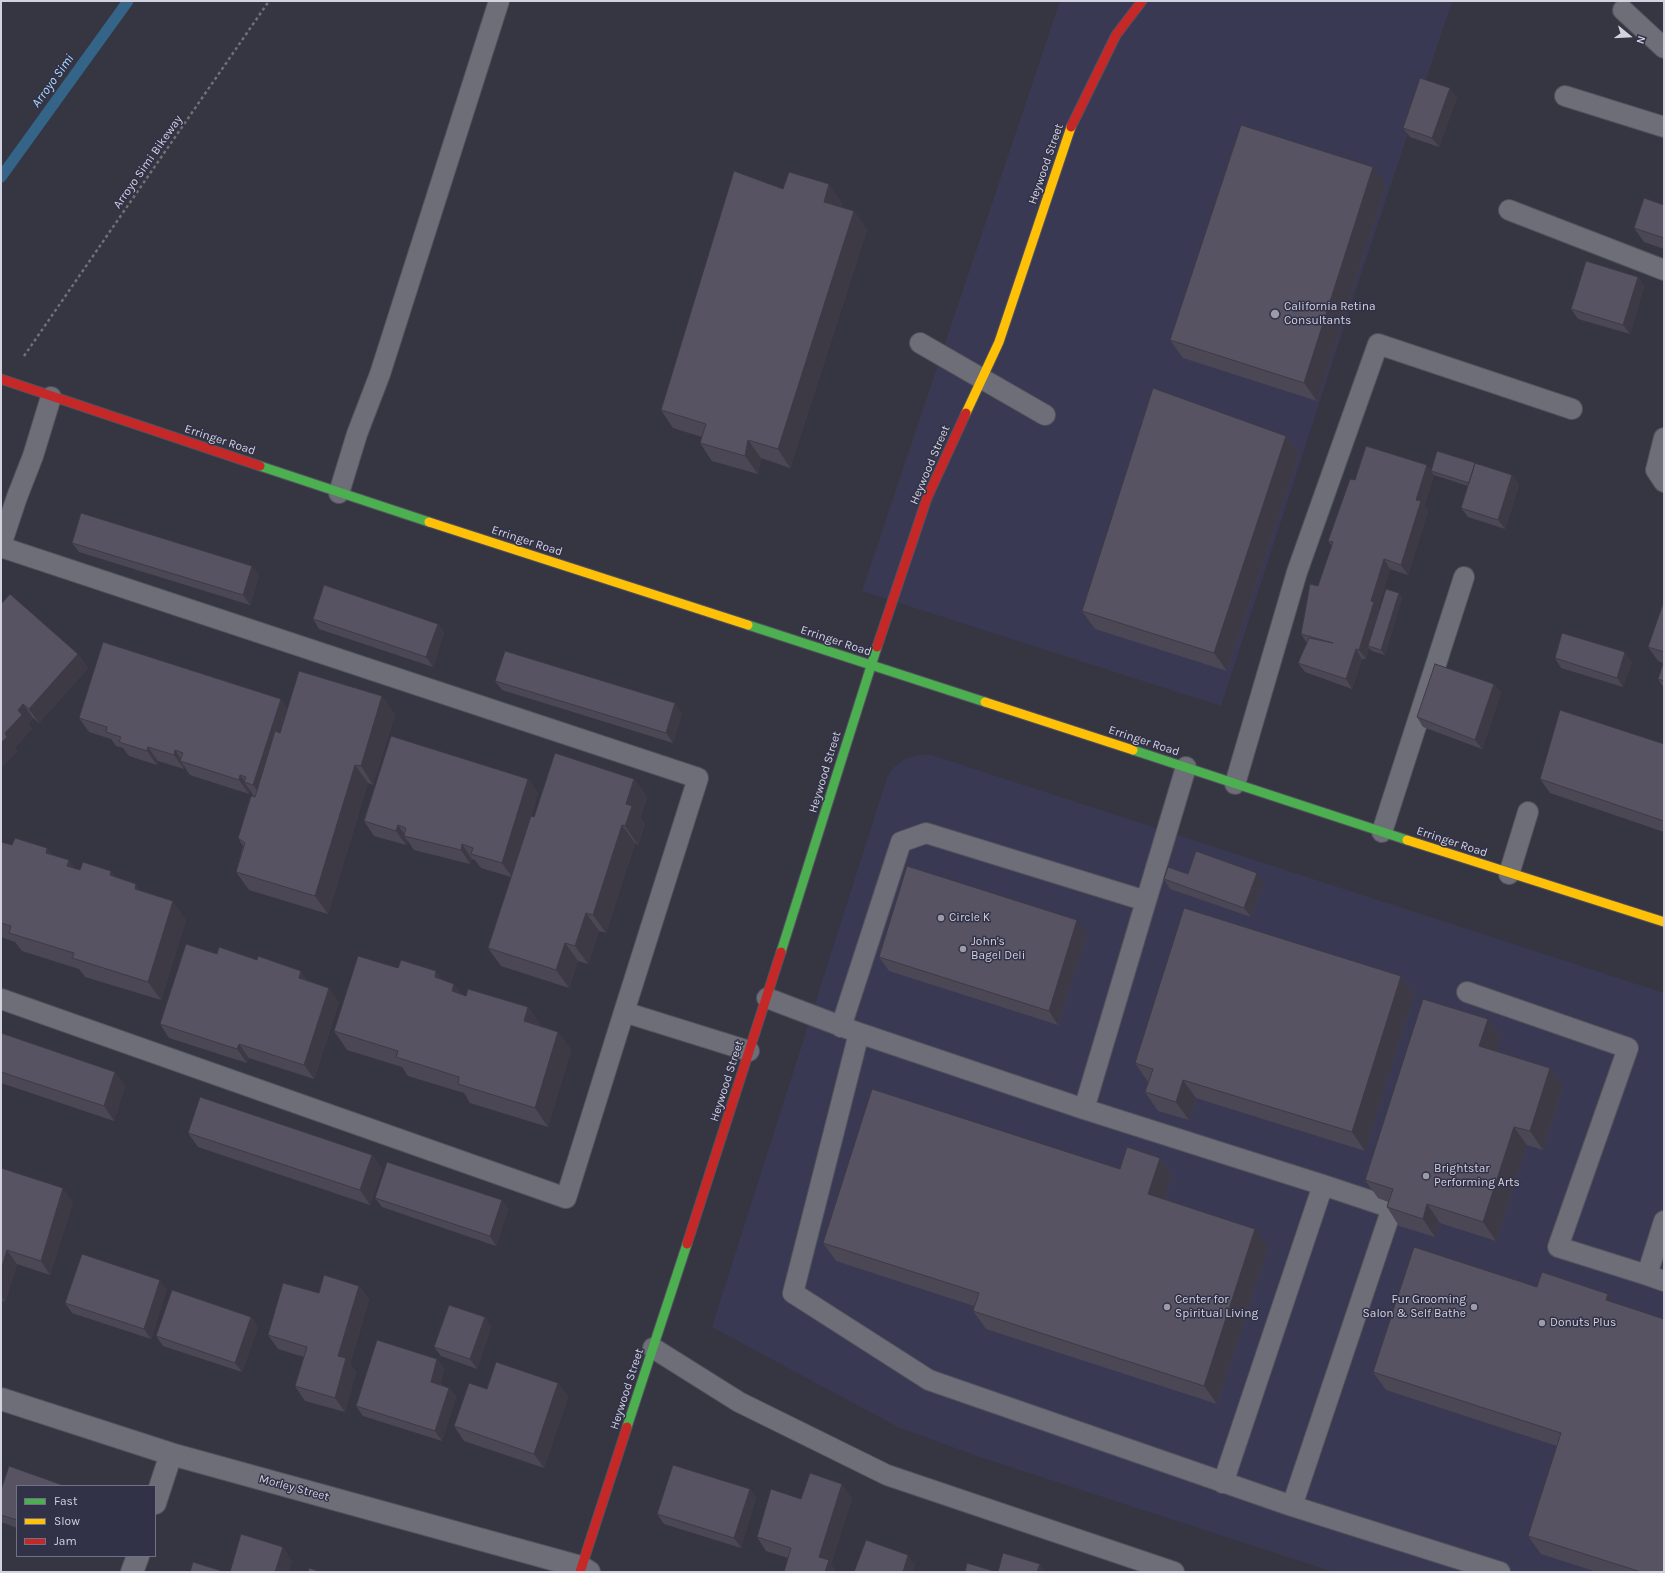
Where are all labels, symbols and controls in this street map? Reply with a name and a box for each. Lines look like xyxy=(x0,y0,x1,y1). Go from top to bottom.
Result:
north arrow xyxy=(1609,16,1649,56)
text: N xyxy=(1633,34,1648,46)
water label: Arroyo Simi xyxy=(29,51,77,111)
street label: Arroyo Simi Bikeway xyxy=(110,113,186,211)
street label: Heywood Street xyxy=(1025,122,1067,206)
place label: California Retina Consultants xyxy=(1284,300,1376,328)
marker: California Retina Consultants xyxy=(1269,308,1281,320)
street label: Erringer Road xyxy=(183,422,257,458)
street label: Heywood Street xyxy=(907,423,953,507)
street label: Erringer Road xyxy=(490,523,564,559)
street label: Erringer Road xyxy=(799,623,873,659)
street label: Erringer Road xyxy=(1107,723,1181,759)
street label: Heywood Street xyxy=(806,730,844,814)
street label: Erringer Road xyxy=(1415,824,1489,860)
place label: Circle K xyxy=(949,911,990,925)
marker: Circle K xyxy=(936,913,946,923)
place label: John's Bagel Deli xyxy=(971,935,1025,963)
marker: John's Bagel Deli xyxy=(958,944,968,954)
street label: Heywood Street xyxy=(707,1039,747,1123)
place label: Brightstar Performing Arts xyxy=(1434,1162,1520,1190)
marker: Brightstar Performing Arts xyxy=(1421,1171,1431,1181)
place label: Center for Spiritual Living xyxy=(1175,1293,1258,1321)
place label: Fur Grooming Salon & Self Bathe xyxy=(1363,1293,1466,1321)
marker: Center for Spiritual Living xyxy=(1162,1302,1172,1312)
marker: Fur Grooming Salon & Self Bathe xyxy=(1469,1302,1479,1312)
place label: Donuts Plus xyxy=(1550,1316,1616,1330)
marker: Donuts Plus xyxy=(1537,1318,1547,1328)
street label: Heywood Street xyxy=(607,1347,647,1431)
street label: Morley Street xyxy=(257,1472,331,1504)
legend xyxy=(16,1485,156,1557)
text: Fast xyxy=(54,1494,77,1508)
text: Slow xyxy=(54,1514,80,1528)
text: Jam xyxy=(54,1534,77,1548)

